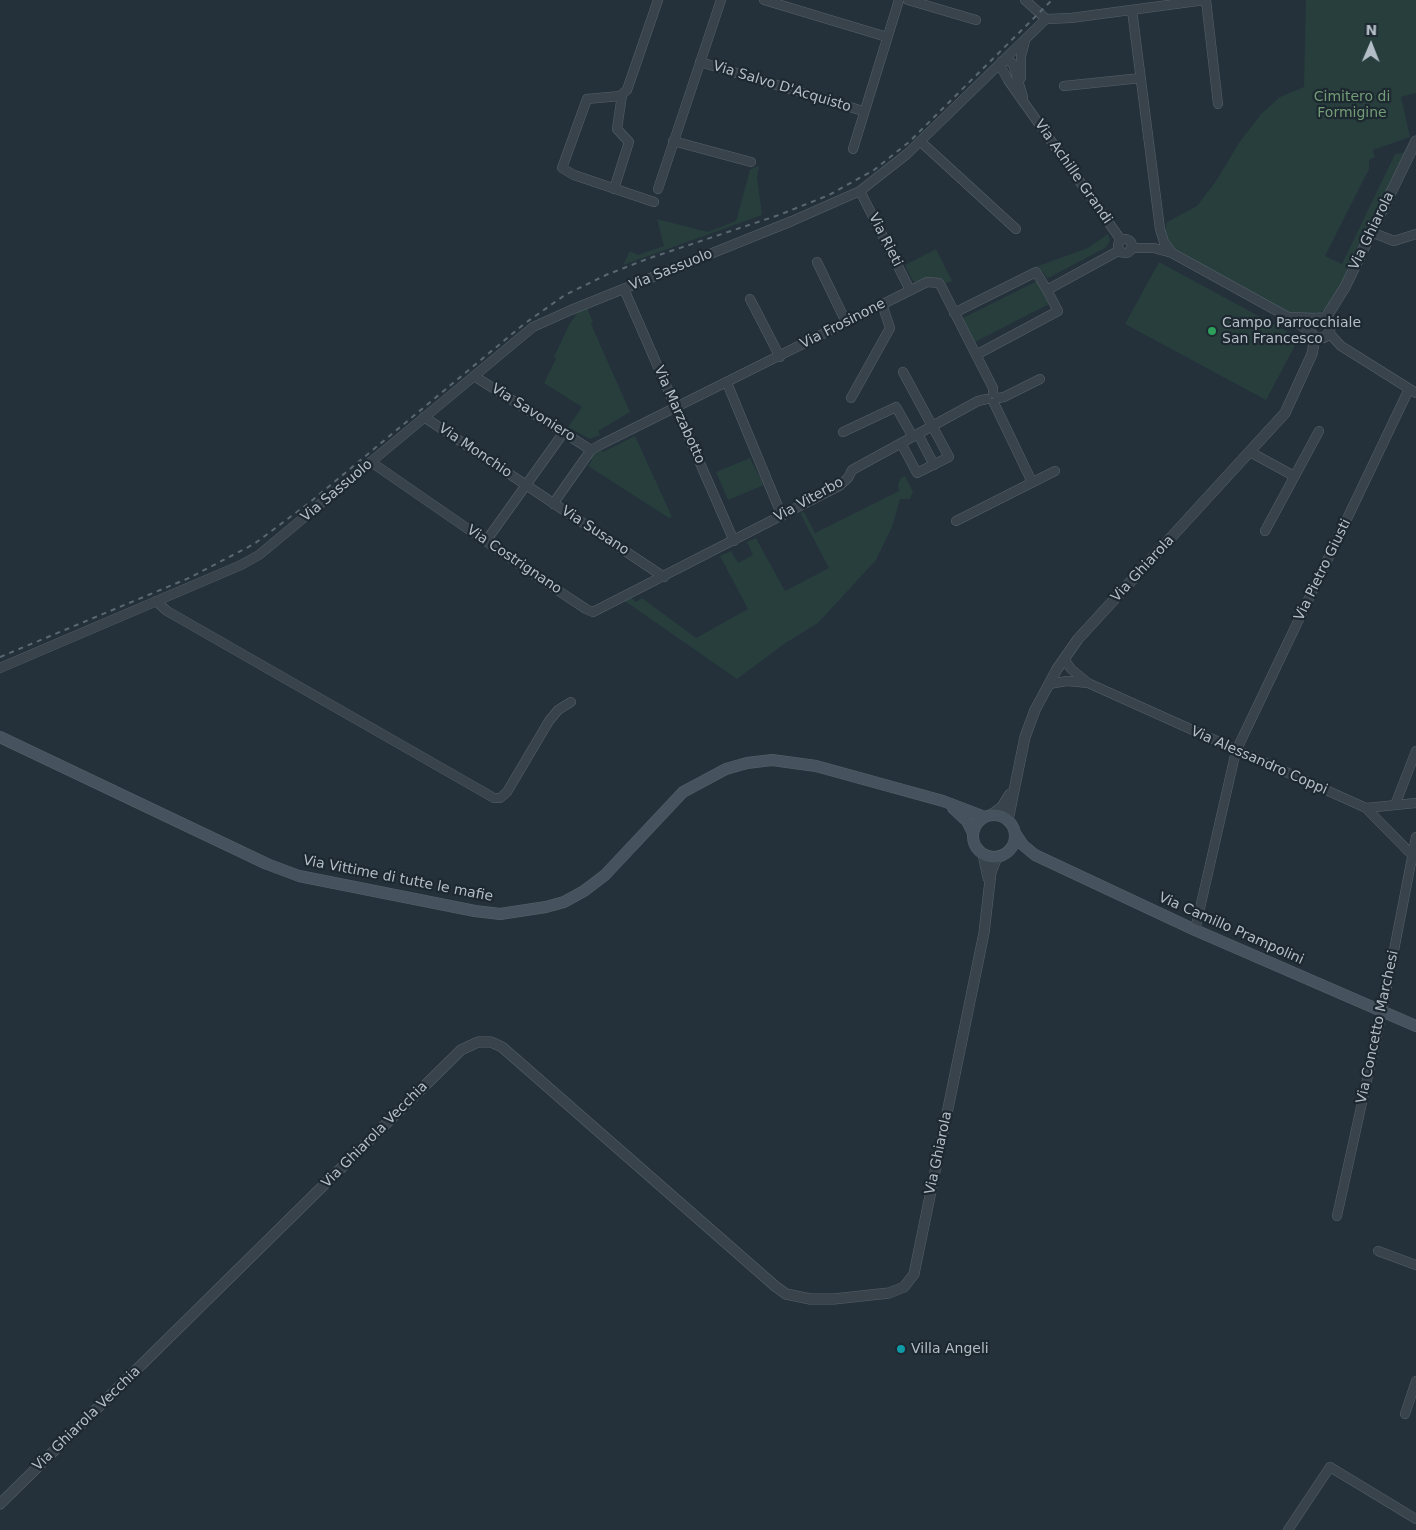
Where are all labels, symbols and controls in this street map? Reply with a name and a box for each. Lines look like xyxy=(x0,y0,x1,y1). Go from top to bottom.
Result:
north arrow xyxy=(1346,20,1396,70)
text: N xyxy=(1365,22,1377,38)
street label: Via Salvo D'Acquisto xyxy=(711,58,853,116)
park label: Cimitero di Formigine xyxy=(1314,89,1390,121)
street label: Via Achille Grandi xyxy=(1031,117,1115,227)
street label: Via Ghiarola xyxy=(1346,189,1398,273)
street label: Via Rieti xyxy=(864,210,906,270)
street label: Via Sassuolo xyxy=(627,246,715,294)
street label: Via Frosinone xyxy=(798,295,888,353)
place label: Campo Parrocchiale San Francesco xyxy=(1222,315,1361,348)
marker: Campo Parrocchiale San Francesco xyxy=(1206,325,1218,337)
street label: Via Marzabotto xyxy=(650,363,708,467)
street label: Via Savoniero xyxy=(488,380,578,446)
street label: Via Monchio xyxy=(435,420,515,482)
street label: Via Sassuolo xyxy=(298,456,376,526)
street label: Via Viterbo xyxy=(771,474,847,526)
street label: Via Susano xyxy=(558,503,632,559)
street label: Via Pietro Giusti xyxy=(1291,516,1355,624)
street label: Via Costrignano xyxy=(463,522,565,598)
street label: Via Ghiarola xyxy=(1108,532,1178,606)
street label: Via Alessandro Coppi xyxy=(1188,723,1330,799)
street label: Via Vittime di tutte le mafie xyxy=(302,852,494,906)
street label: Via Camillo Prampolini xyxy=(1156,889,1306,969)
street label: Via Concetto Marchesi xyxy=(1354,949,1402,1105)
street label: Via Ghiarola Vecchia xyxy=(318,1078,432,1192)
street label: Via Ghiarola xyxy=(922,1110,956,1196)
place label: Villa Angeli xyxy=(911,1341,989,1357)
marker: Villa Angeli xyxy=(895,1343,907,1355)
street label: Via Ghiarola Vecchia xyxy=(30,1363,144,1475)

